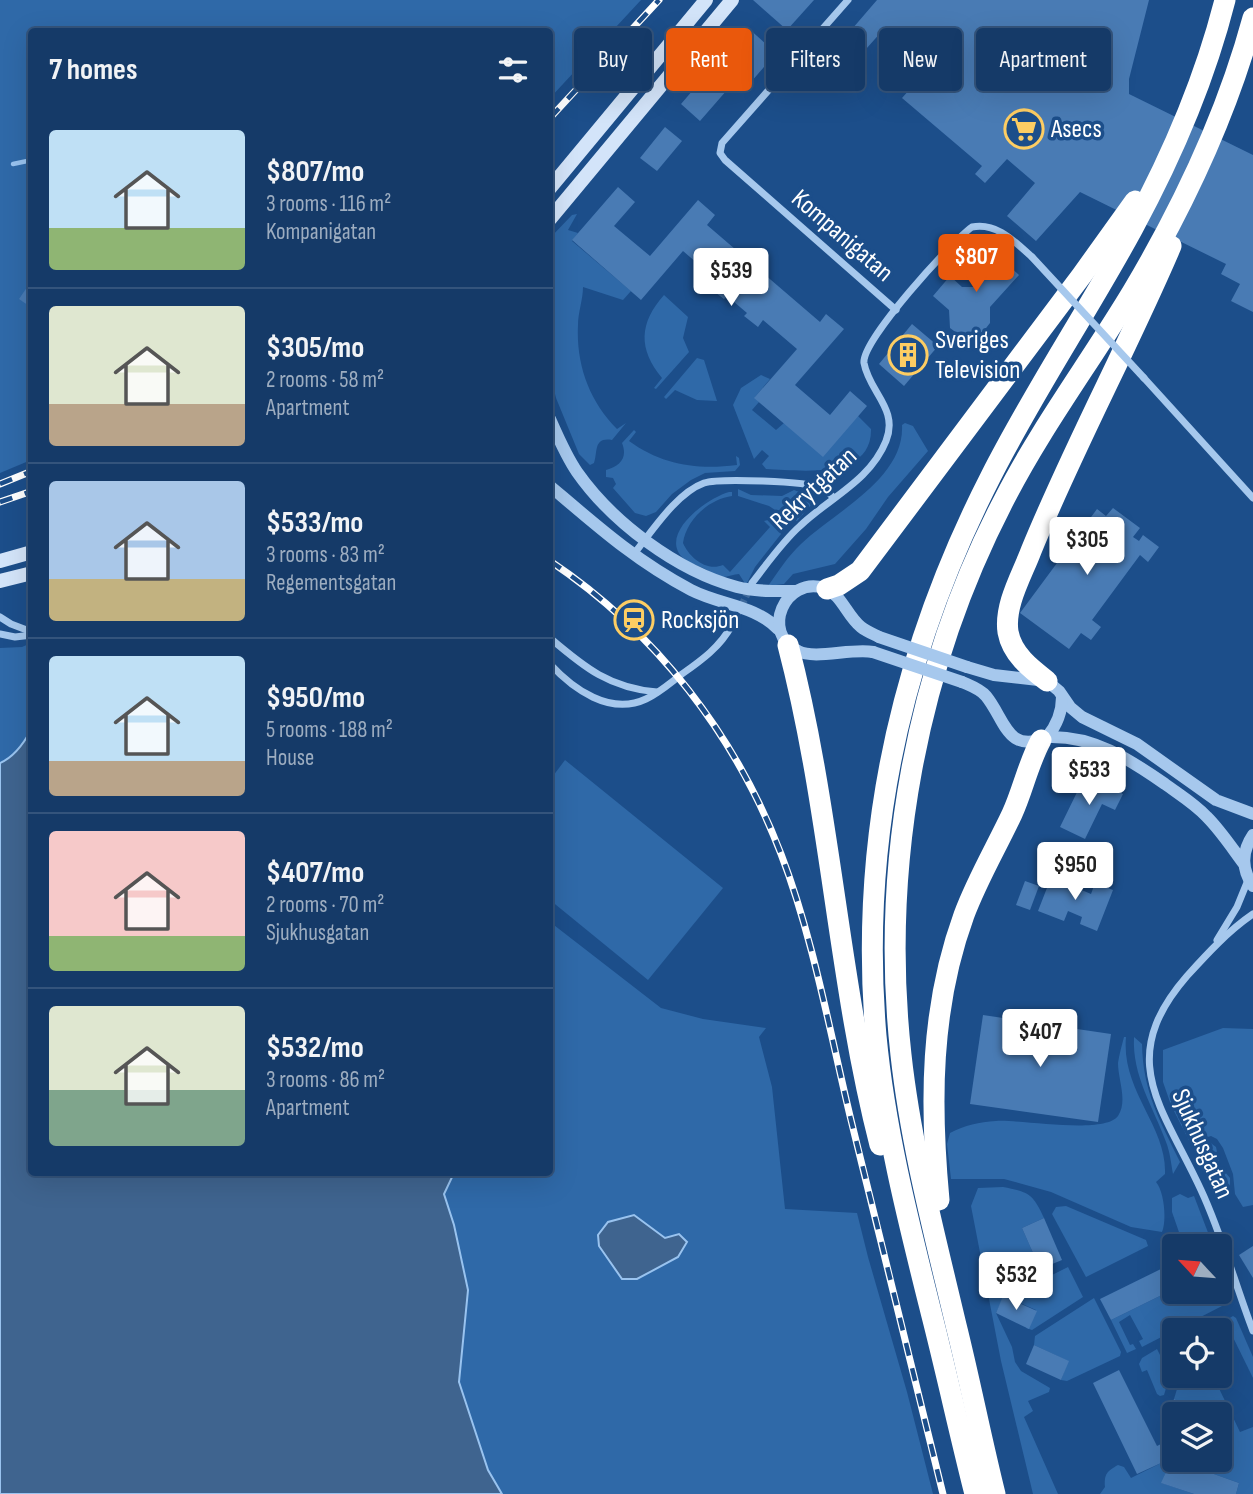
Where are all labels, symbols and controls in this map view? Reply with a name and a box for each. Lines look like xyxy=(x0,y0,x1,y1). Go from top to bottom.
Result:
chip: Buy xyxy=(574,28,652,91)
chip: Rent xyxy=(666,28,752,91)
chip: Filters xyxy=(766,28,865,91)
chip: New xyxy=(879,28,962,91)
chip: Apartment xyxy=(976,28,1111,91)
icon: filters xyxy=(494,51,532,89)
text: 7 homes xyxy=(49,52,137,88)
supermarket icon: Asecs xyxy=(1003,108,1045,150)
place label: Asecs xyxy=(1050,114,1102,145)
text: $807/mo xyxy=(266,154,364,190)
icon: home xyxy=(105,158,189,242)
street label: Kompanigatan xyxy=(785,183,899,289)
text: 3 rooms · 116 m² xyxy=(266,190,391,218)
text: Kompanigatan xyxy=(266,218,376,246)
pin: $807 xyxy=(935,234,1017,294)
text: $807 xyxy=(954,243,998,271)
pin: $539 xyxy=(690,248,772,308)
text: $539 xyxy=(709,257,753,285)
place label: Sveriges Television xyxy=(935,325,1020,386)
text: $305/mo xyxy=(266,330,364,366)
icon: home xyxy=(105,334,189,418)
building icon: Sveriges Television xyxy=(887,334,929,376)
text: 2 rooms · 58 m² xyxy=(266,366,384,394)
text: Apartment xyxy=(266,394,350,422)
street label: Rekrytgatan xyxy=(764,441,864,537)
text: $533/mo xyxy=(266,505,363,541)
icon: home xyxy=(105,509,189,593)
pin: $305 xyxy=(1046,518,1128,577)
text: $305 xyxy=(1065,526,1109,554)
text: 3 rooms · 83 m² xyxy=(266,541,385,569)
text: Regementsgatan xyxy=(266,569,396,597)
station icon: Rocksjön xyxy=(613,599,655,641)
place label: Rocksjön xyxy=(661,605,739,636)
text: $950/mo xyxy=(266,680,365,716)
icon: home xyxy=(105,684,189,768)
text: 5 rooms · 188 m² xyxy=(266,716,393,744)
text: House xyxy=(266,744,314,772)
pin: $533 xyxy=(1048,748,1130,807)
text: $533 xyxy=(1068,756,1110,784)
pin: $950 xyxy=(1034,842,1116,902)
text: $950 xyxy=(1053,851,1097,879)
text: $407/mo xyxy=(266,855,364,891)
icon: home xyxy=(105,859,189,943)
text: 2 rooms · 70 m² xyxy=(266,891,384,919)
text: Sjukhusgatan xyxy=(266,919,369,947)
pin: $407 xyxy=(999,1010,1081,1069)
text: $407 xyxy=(1018,1018,1062,1046)
text: $532/mo xyxy=(266,1030,364,1066)
icon: home xyxy=(105,1034,189,1118)
text: 3 rooms · 86 m² xyxy=(266,1066,385,1094)
street label: Sjukhusgatan xyxy=(1164,1084,1240,1204)
text: Apartment xyxy=(266,1094,350,1122)
north arrow xyxy=(1162,1234,1232,1304)
map controls xyxy=(1162,1234,1232,1472)
pin: $532 xyxy=(975,1252,1057,1312)
text: $532 xyxy=(995,1261,1037,1289)
button: locate xyxy=(1162,1318,1232,1388)
button: layers xyxy=(1162,1402,1232,1472)

